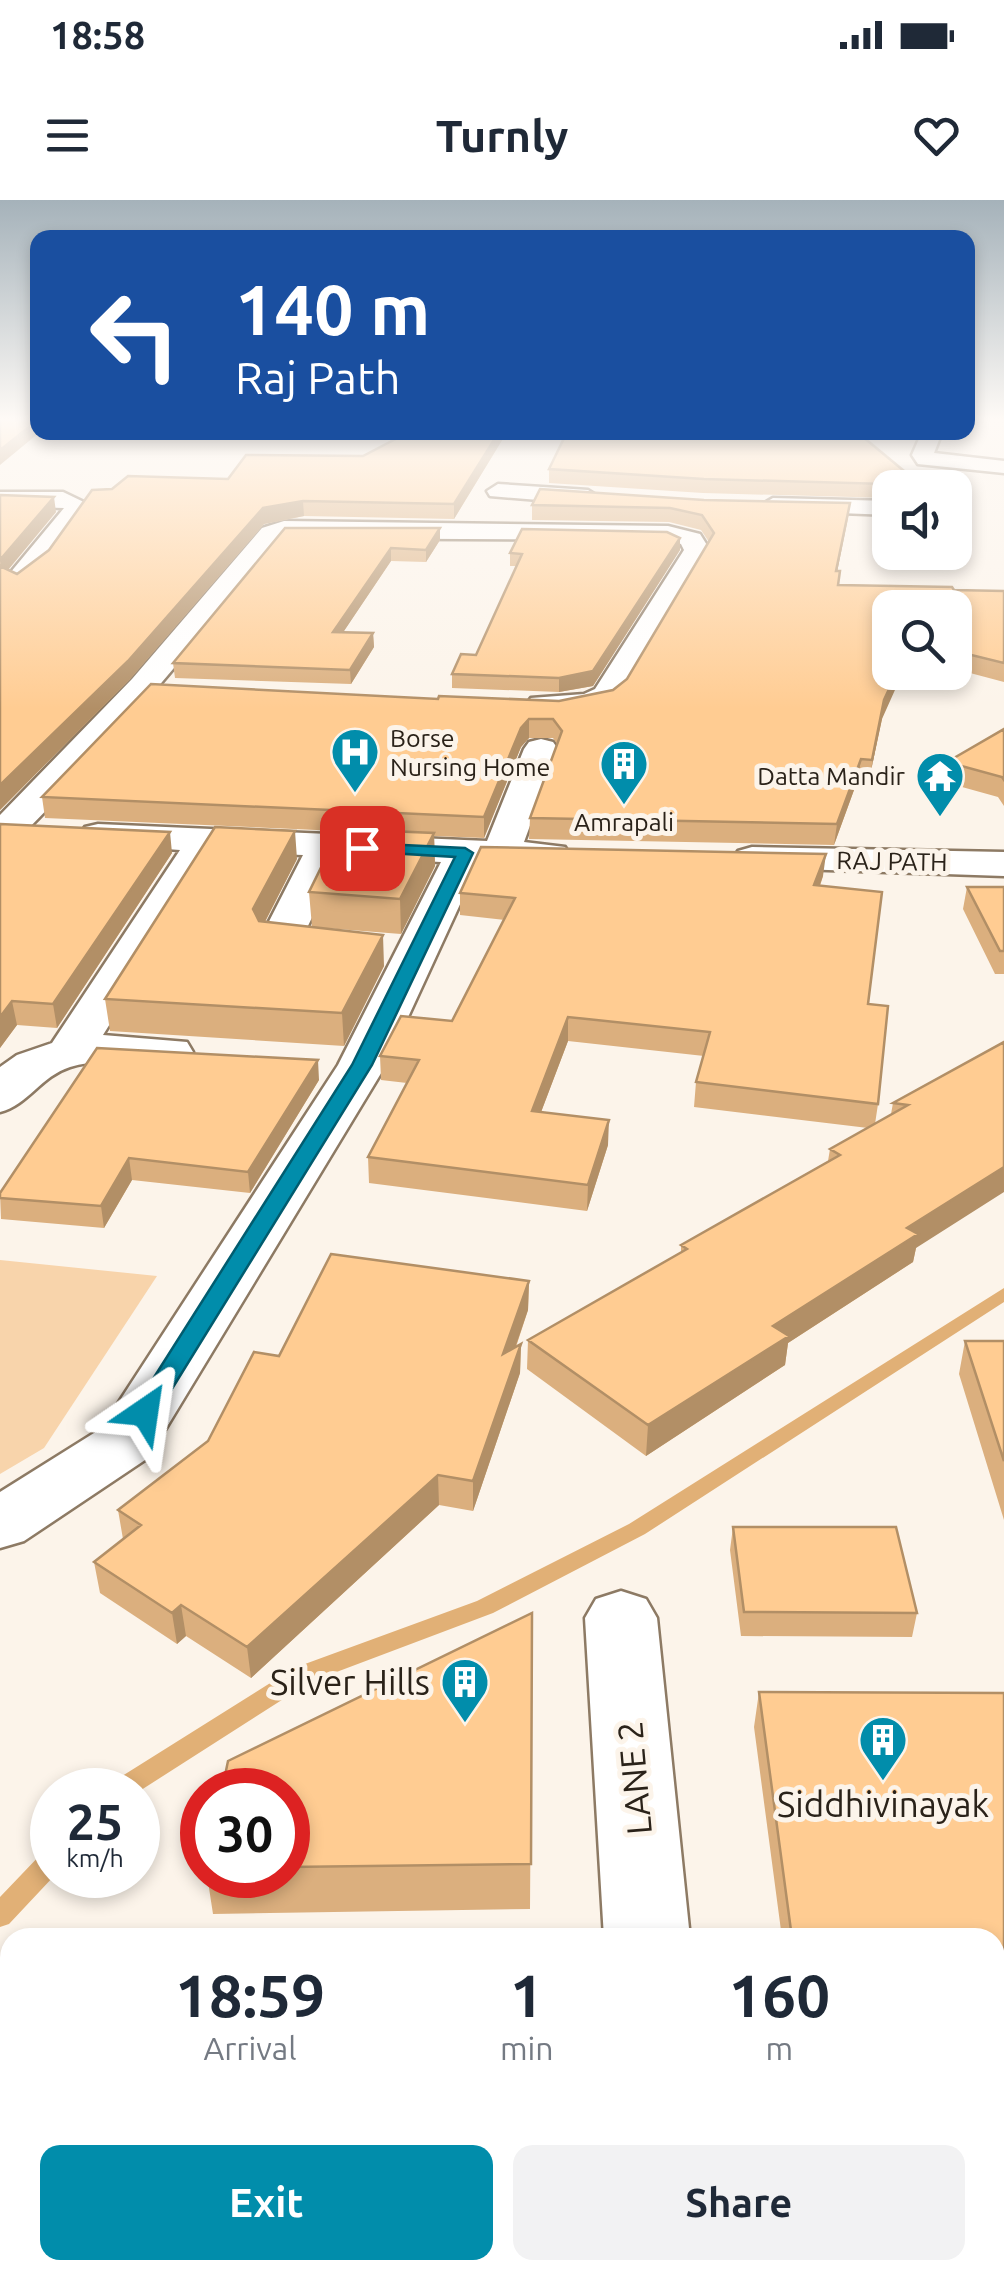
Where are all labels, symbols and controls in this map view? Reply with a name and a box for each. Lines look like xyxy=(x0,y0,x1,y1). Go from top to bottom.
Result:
text: 18:58 xyxy=(50,14,145,56)
icon: menu xyxy=(40,108,95,163)
icon: heart xyxy=(909,108,964,163)
text: Turnly xyxy=(436,110,568,161)
icon: left xyxy=(70,270,200,400)
text: 140 m xyxy=(235,270,430,348)
text: Raj Path xyxy=(235,352,400,403)
map controls xyxy=(872,470,972,690)
button: sound xyxy=(872,470,972,570)
button: search xyxy=(872,590,972,690)
place label: Borse Nursing Home xyxy=(390,724,550,781)
hospital icon: Borse Nursing Home xyxy=(329,726,381,794)
building icon: Amrapali xyxy=(598,738,650,806)
temple icon: Datta Mandir xyxy=(914,750,966,818)
place label: Datta Mandir xyxy=(757,762,906,790)
pin xyxy=(320,806,405,891)
place label: Amrapali xyxy=(574,808,674,836)
icon: arrive xyxy=(335,821,390,876)
street label: RAJ PATH xyxy=(836,846,948,876)
position arrow xyxy=(93,1360,197,1464)
building icon: Silver Hills xyxy=(439,1656,491,1724)
place label: Silver Hills xyxy=(270,1662,430,1702)
building icon: Siddhivinayak xyxy=(857,1714,909,1782)
street label: LANE 2 xyxy=(609,1720,659,1836)
speed limit sign: 30 xyxy=(180,1768,310,1898)
place label: Siddhivinayak xyxy=(777,1784,989,1824)
text: 25 xyxy=(67,1793,123,1849)
text: km/h xyxy=(66,1844,124,1872)
text: 18:59 xyxy=(175,1961,325,2028)
text: 1 xyxy=(510,1961,544,2028)
text: 160 xyxy=(729,1961,830,2028)
text: Arrival xyxy=(203,2030,297,2066)
text: min xyxy=(500,2030,554,2066)
text: m xyxy=(765,2030,793,2066)
button: Exit xyxy=(40,2145,493,2260)
button: Share xyxy=(513,2145,965,2260)

